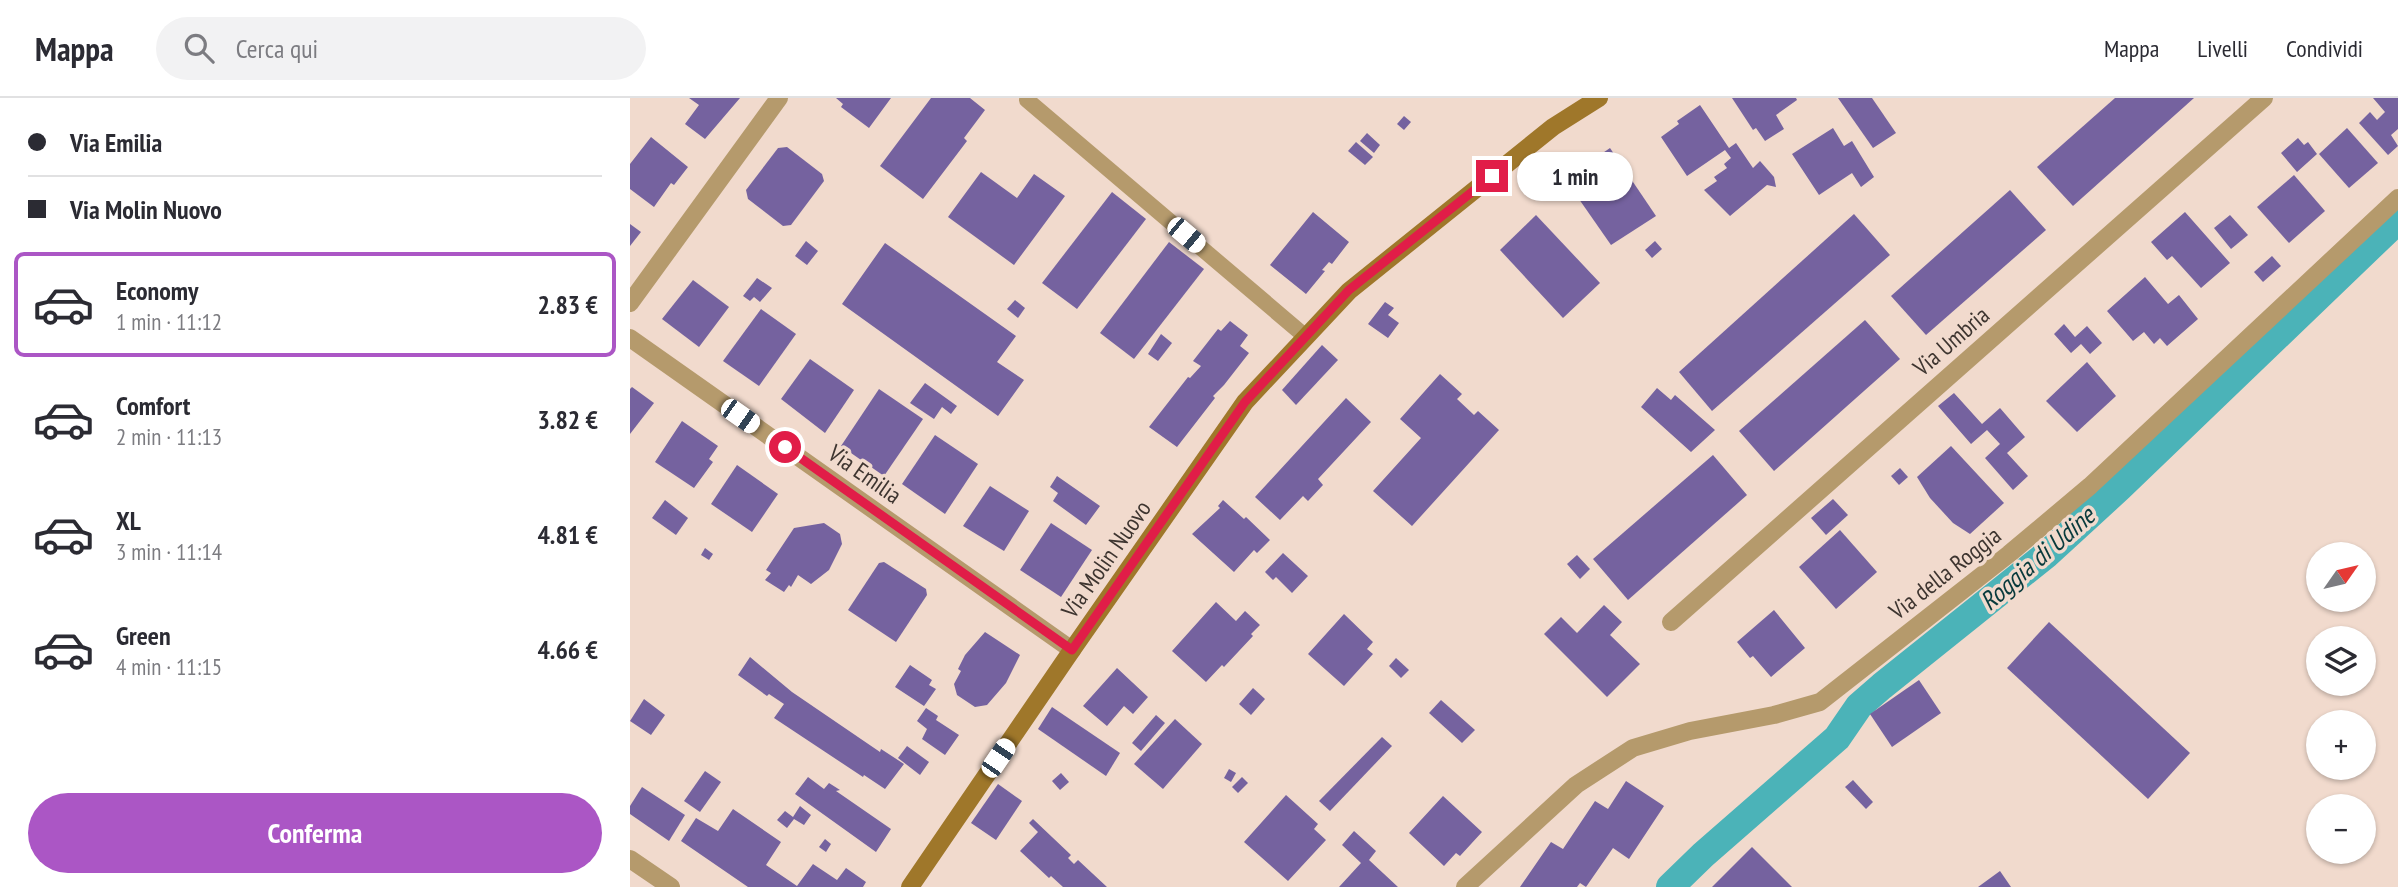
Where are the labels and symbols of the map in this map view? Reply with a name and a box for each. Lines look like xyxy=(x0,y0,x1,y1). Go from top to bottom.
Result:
callout: 1 min xyxy=(1516,152,1632,200)
route end xyxy=(1476,160,1508,192)
car xyxy=(1164,213,1209,257)
street label: Via Umbria xyxy=(1906,299,1995,383)
car xyxy=(717,395,764,437)
route start xyxy=(769,431,801,463)
street label: Via Emilia xyxy=(821,437,908,510)
street label: Via Molin Nuovo xyxy=(1054,494,1158,625)
water label: Roggia di Udine xyxy=(1973,498,2103,617)
street label: Via della Roggia xyxy=(1882,520,2007,627)
north arrow xyxy=(2306,542,2376,612)
car xyxy=(978,735,1019,781)

